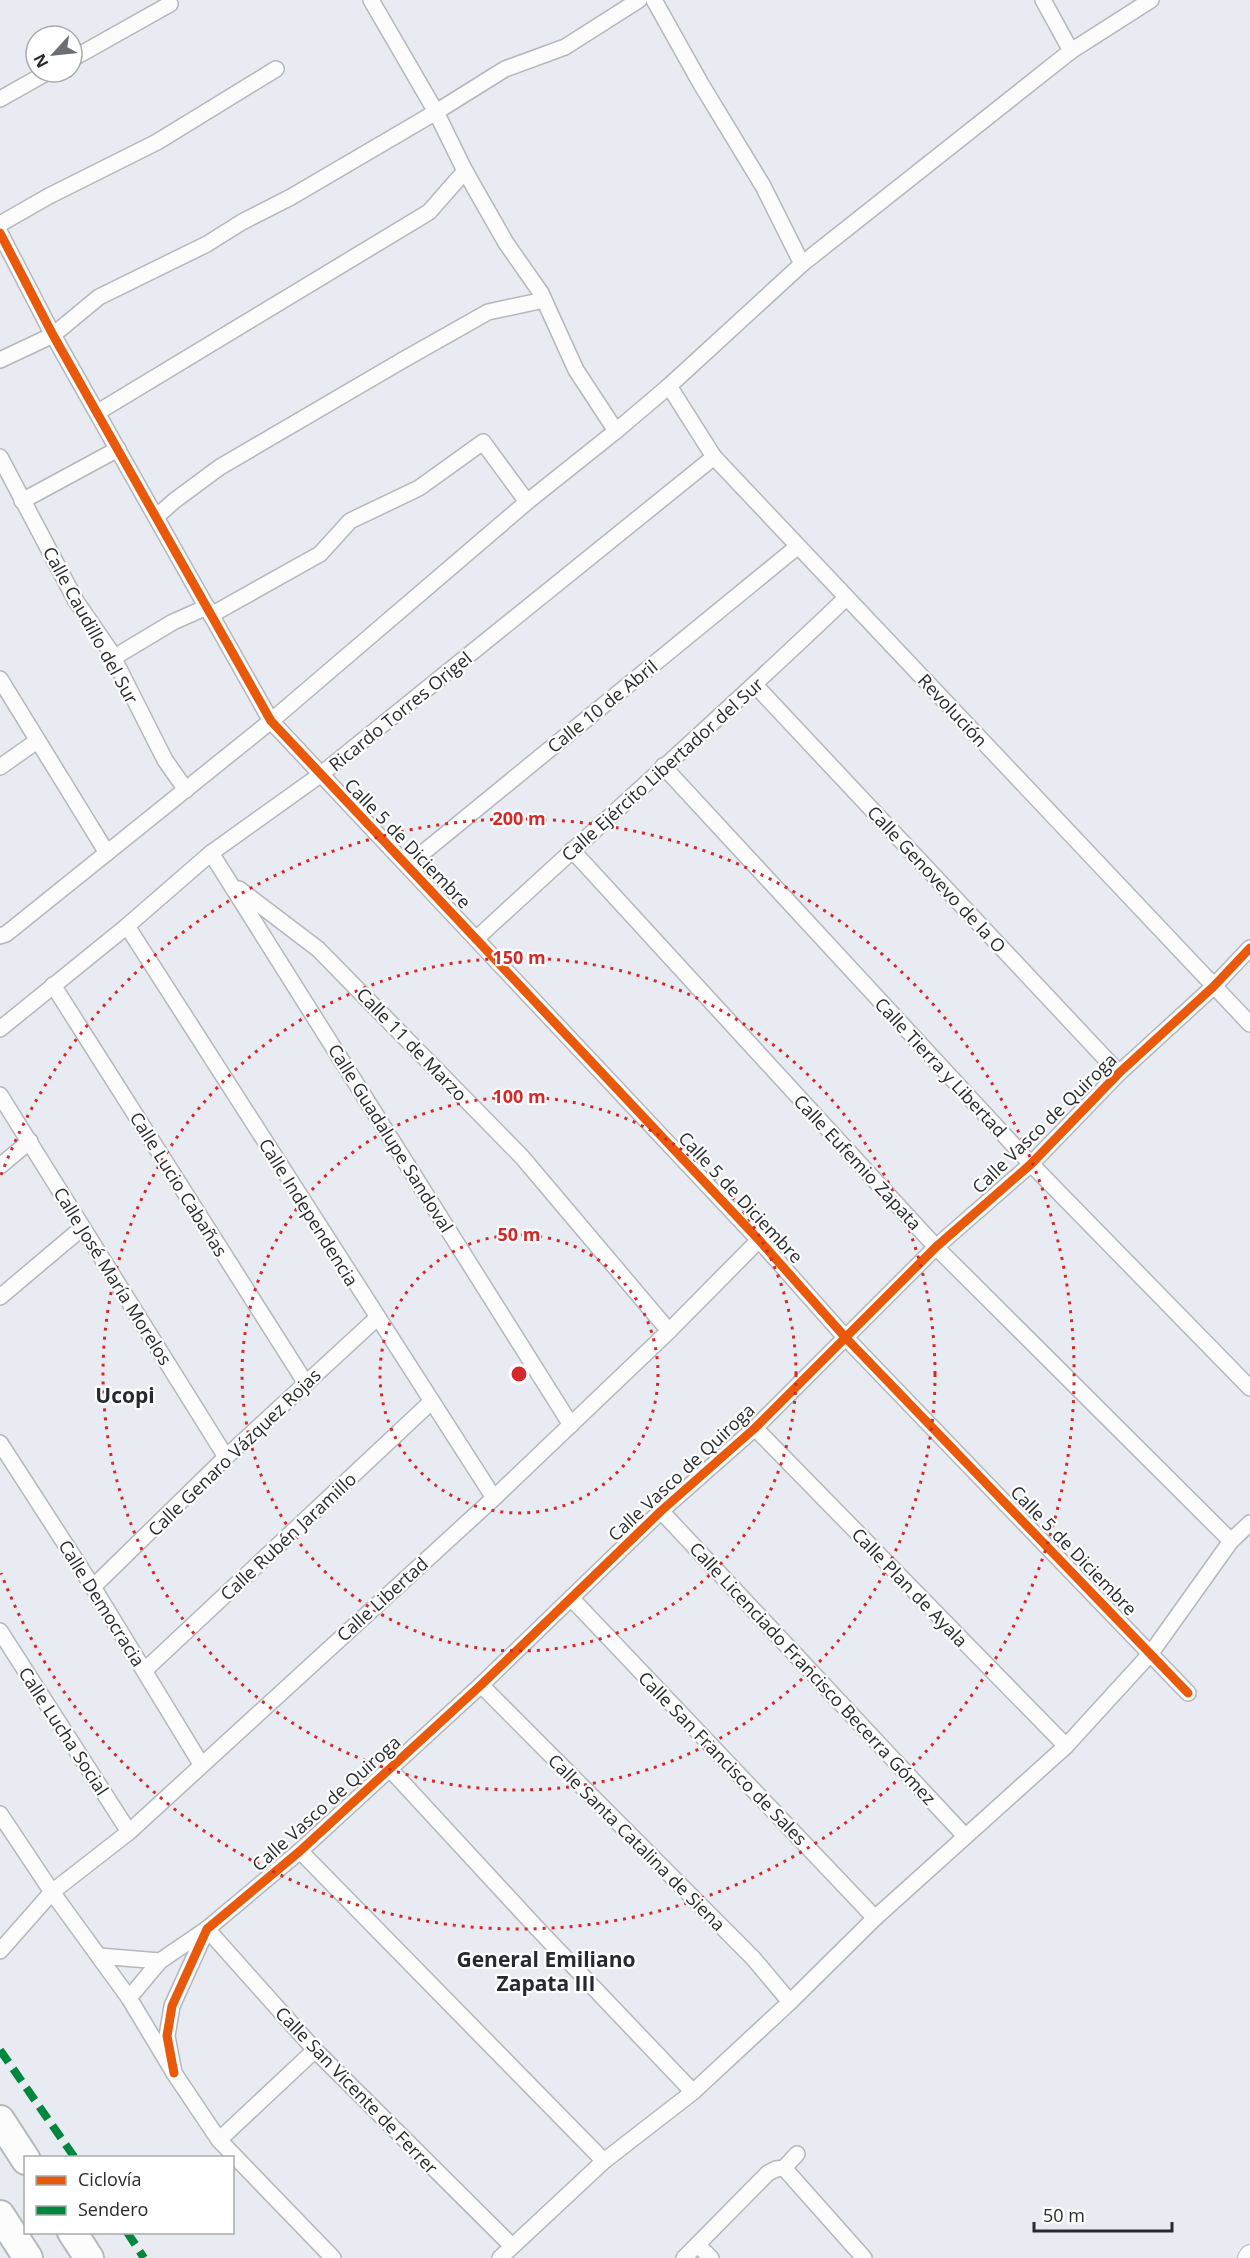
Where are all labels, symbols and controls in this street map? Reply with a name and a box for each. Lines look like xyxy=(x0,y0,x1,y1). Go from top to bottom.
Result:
north arrow xyxy=(24,24,84,84)
text: N xyxy=(28,50,53,72)
street label: Calle Caudillo del Sur xyxy=(38,542,145,708)
street label: Ricardo Torres Origel xyxy=(324,646,476,776)
street label: Calle 10 de Abril xyxy=(542,654,662,758)
street label: Revolución xyxy=(913,668,993,752)
street label: Calle Ejército Libertador del Sur xyxy=(556,671,768,866)
street label: Calle 5 de Diciembre xyxy=(340,773,476,913)
street label: Calle Genovevo de la O xyxy=(862,800,1012,958)
text: 200 m xyxy=(492,806,546,830)
text: 150 m xyxy=(492,945,546,969)
street label: Calle 11 de Marzo xyxy=(352,982,472,1106)
street label: Calle Tierra y Libertad xyxy=(870,992,1012,1142)
street label: Calle Guadalupe Sandoval xyxy=(323,1039,459,1237)
street label: Calle Vasco de Quiroga xyxy=(967,1048,1121,1198)
text: 100 m xyxy=(492,1084,546,1108)
street label: Calle Eufemio Zapata xyxy=(789,1089,927,1235)
street label: Calle Lucio Cabañas xyxy=(125,1107,233,1261)
street label: Calle 5 de Diciembre xyxy=(674,1126,808,1268)
street label: Calle Independencia xyxy=(254,1134,364,1290)
street label: Calle José María Morelos xyxy=(48,1183,178,1369)
text: 50 m xyxy=(498,1222,540,1246)
street label: Calle Genaro Vázquez Rojas xyxy=(142,1363,326,1541)
centre of rings xyxy=(509,1364,529,1384)
district label: Ucopi xyxy=(95,1381,155,1409)
street label: Calle Vasco de Quiroga xyxy=(603,1398,759,1546)
street label: Calle Rubén Jaramillo xyxy=(215,1467,361,1605)
street label: Calle 5 de Diciembre xyxy=(1006,1480,1142,1620)
street label: Calle Plan de Ayala xyxy=(847,1522,973,1652)
street label: Calle Democracia xyxy=(53,1535,151,1671)
street label: Calle Licenciado Francisco Becerra Gómez xyxy=(684,1536,942,1810)
street label: Calle Libertad xyxy=(331,1552,433,1646)
street label: Calle Lucha Social xyxy=(14,1662,114,1800)
street label: Calle San Francisco de Sales xyxy=(633,1666,813,1850)
street label: Calle Vasco de Quiroga xyxy=(247,1730,405,1876)
street label: Calle Santa Catalina de Siena xyxy=(543,1748,731,1936)
district label: General Emiliano Zapata III xyxy=(456,1945,636,1997)
street label: Calle San Vicente de Ferrer xyxy=(270,2001,444,2180)
legend xyxy=(24,2156,234,2234)
text: Ciclovía xyxy=(78,2167,141,2191)
scale bar xyxy=(1034,2195,1172,2233)
text: Sendero xyxy=(78,2197,148,2221)
text: 50 m xyxy=(1043,2203,1085,2227)

